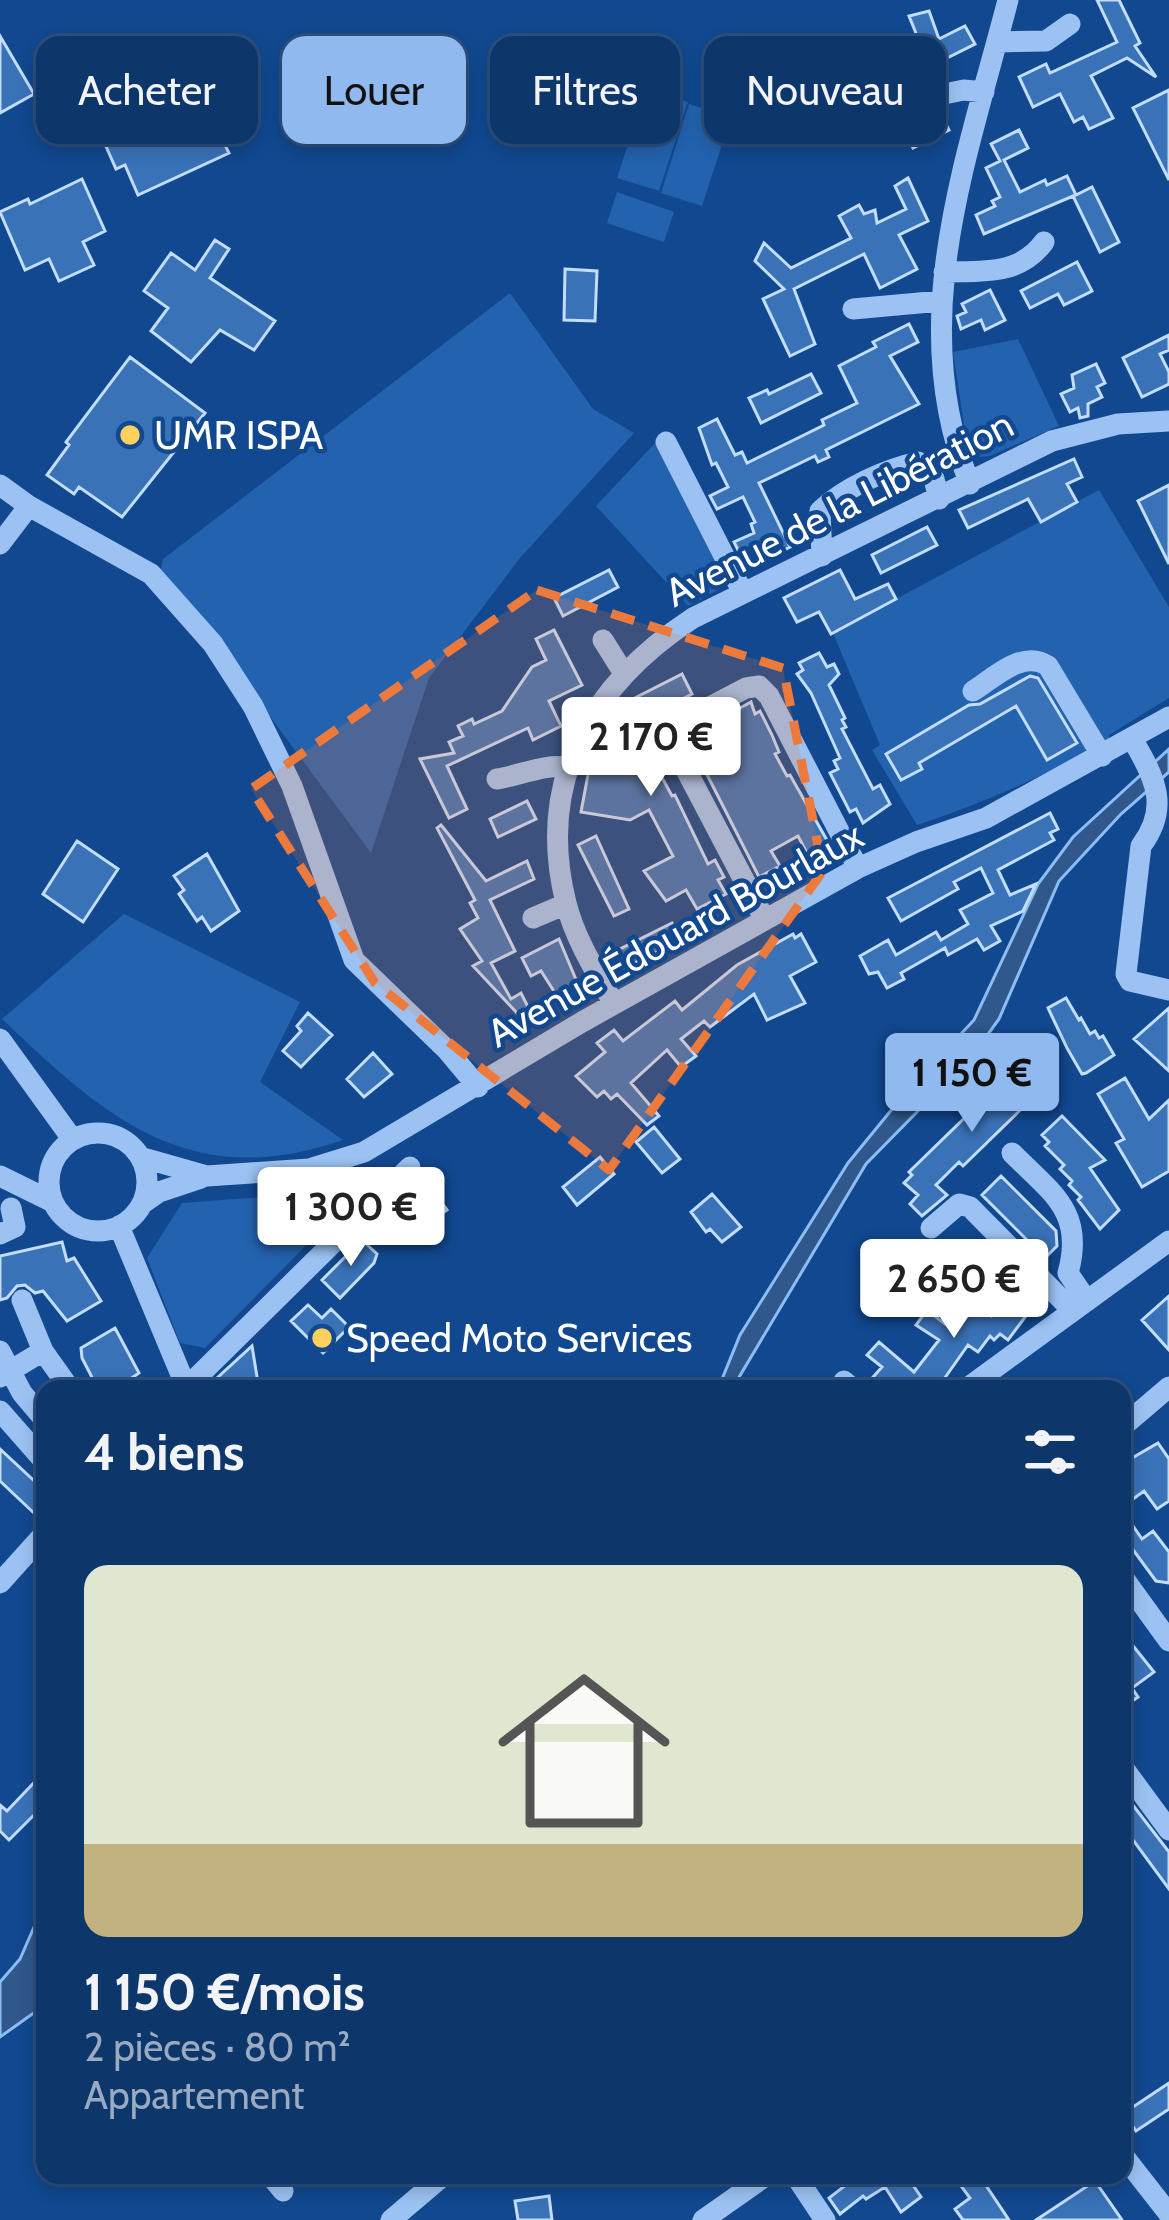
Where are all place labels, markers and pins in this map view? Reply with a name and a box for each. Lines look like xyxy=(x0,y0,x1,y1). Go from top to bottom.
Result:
place label: UMR ISPA xyxy=(154,411,323,459)
marker: UMR ISPA xyxy=(117,422,143,448)
pin: 2 170 € xyxy=(540,697,762,799)
pin: 1 150 € xyxy=(861,1033,1083,1135)
pin: 1 300 € xyxy=(240,1167,462,1269)
pin: 2 650 € xyxy=(843,1239,1065,1341)
place label: Speed Moto Services xyxy=(346,1314,692,1362)
marker: Speed Moto Services xyxy=(309,1325,335,1351)

